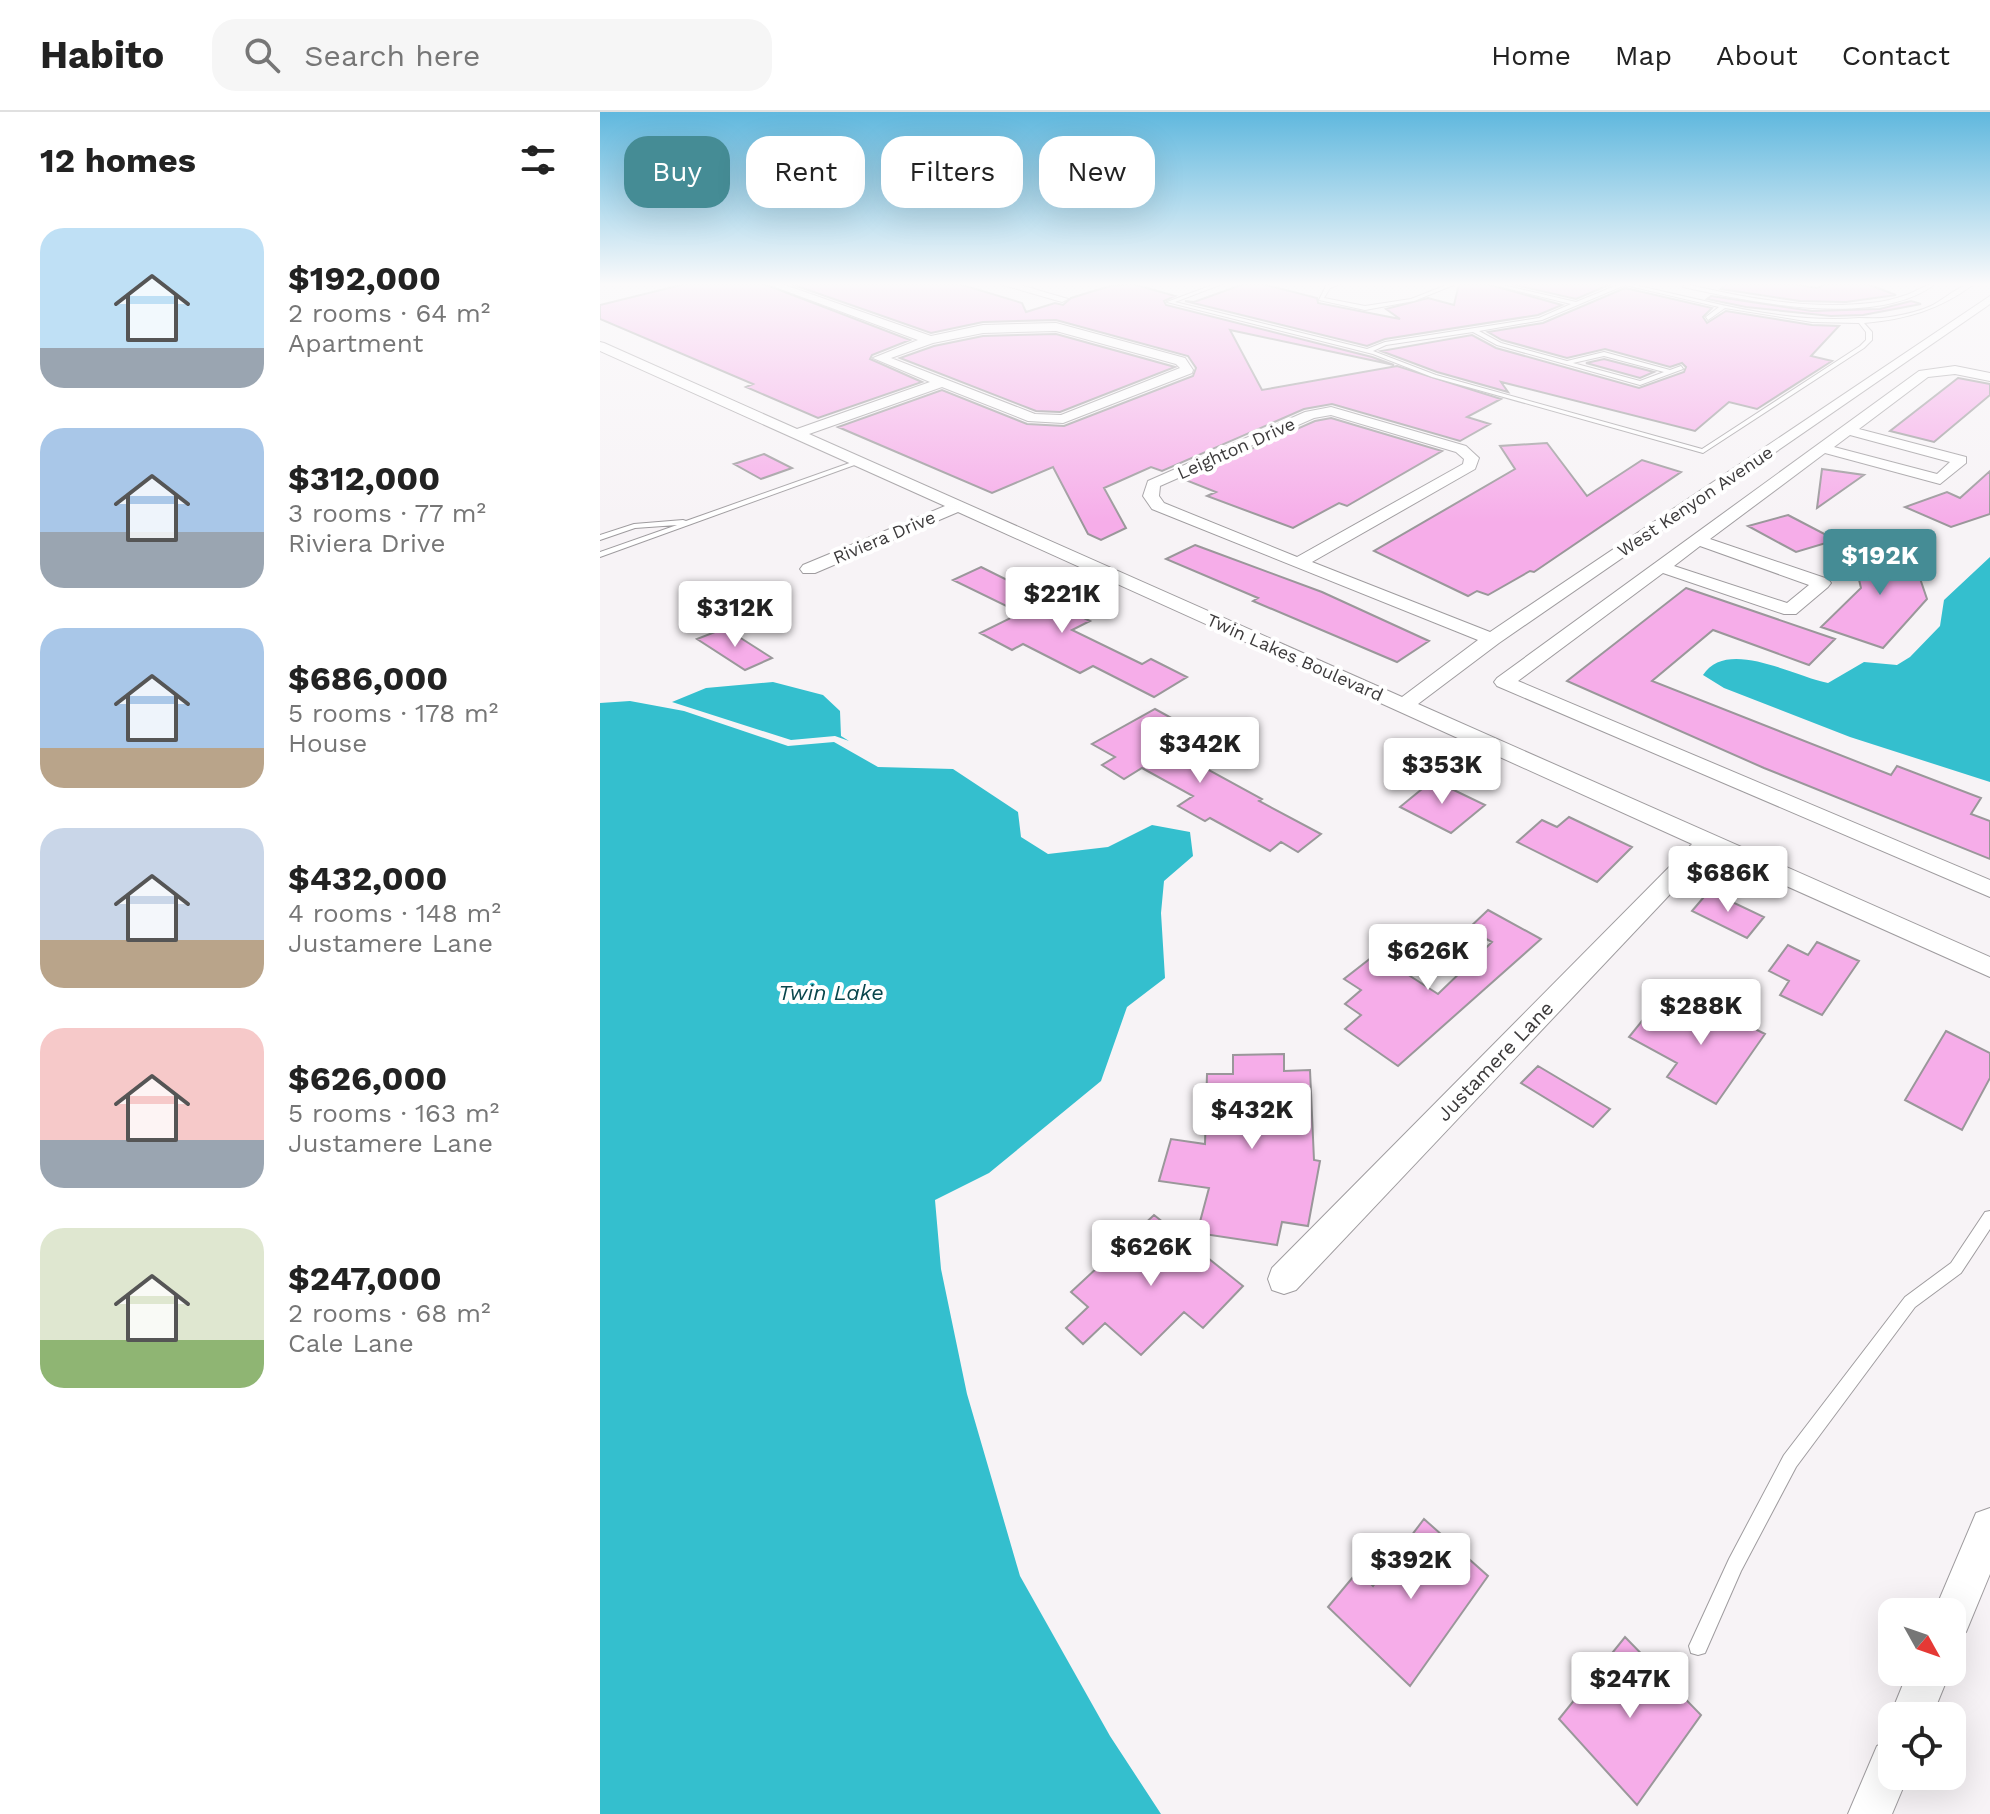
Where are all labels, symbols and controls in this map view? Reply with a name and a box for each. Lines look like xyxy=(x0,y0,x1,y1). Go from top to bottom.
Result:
search box xyxy=(212,19,772,91)
text: Habito xyxy=(40,33,164,77)
icon: search xyxy=(240,33,284,77)
text: Search here xyxy=(304,38,480,73)
text: Home xyxy=(1491,39,1571,72)
text: Map xyxy=(1615,39,1672,72)
text: About xyxy=(1716,39,1798,72)
text: Contact xyxy=(1842,39,1950,72)
chip: Buy xyxy=(624,136,730,208)
chip: Rent xyxy=(746,136,865,208)
chip: Filters xyxy=(881,136,1023,208)
chip: New xyxy=(1039,136,1155,208)
icon: filters xyxy=(516,138,560,182)
text: 12 homes xyxy=(40,140,196,180)
text: $192,000 xyxy=(288,258,441,298)
icon: home xyxy=(104,260,200,356)
text: 2 rooms · 64 m² xyxy=(288,298,490,328)
text: Apartment xyxy=(288,328,424,358)
street label: Leighton Drive xyxy=(1174,413,1298,483)
street label: West Kenyon Avenue xyxy=(1613,441,1777,561)
text: $312,000 xyxy=(288,458,440,498)
icon: home xyxy=(104,460,200,556)
text: 3 rooms · 77 m² xyxy=(288,498,486,528)
street label: Riviera Drive xyxy=(830,506,938,568)
text: Riviera Drive xyxy=(288,528,445,558)
pin: $192K xyxy=(1824,529,1936,597)
text: $192K xyxy=(1841,540,1919,570)
pin: $221K xyxy=(1006,567,1118,635)
text: $221K xyxy=(1024,578,1100,608)
pin: $312K xyxy=(679,581,791,649)
text: $312K xyxy=(697,592,773,622)
street label: Twin Lakes Boulevard xyxy=(1204,609,1386,705)
text: $686,000 xyxy=(288,658,448,698)
icon: home xyxy=(104,660,200,756)
text: 5 rooms · 178 m² xyxy=(288,698,498,728)
pin: $342K xyxy=(1144,717,1256,785)
text: House xyxy=(288,728,367,758)
text: $342K xyxy=(1159,728,1241,758)
pin: $353K xyxy=(1386,738,1498,806)
text: $353K xyxy=(1402,749,1482,779)
pin: $686K xyxy=(1672,846,1784,914)
text: $686K xyxy=(1686,857,1770,887)
text: $432,000 xyxy=(288,858,447,898)
icon: home xyxy=(104,860,200,956)
text: 4 rooms · 148 m² xyxy=(288,898,501,928)
pin: $626K xyxy=(1372,924,1484,992)
text: Justamere Lane xyxy=(288,928,493,958)
text: $626K xyxy=(1387,935,1469,965)
pin: $288K xyxy=(1645,979,1757,1047)
water label: Twin Lake xyxy=(778,980,884,1005)
text: $288K xyxy=(1660,990,1742,1020)
street label: Justamere Lane xyxy=(1432,996,1558,1126)
text: $626,000 xyxy=(288,1058,447,1098)
icon: home xyxy=(104,1060,200,1156)
pin: $432K xyxy=(1196,1083,1308,1151)
text: $432K xyxy=(1211,1094,1293,1124)
text: 5 rooms · 163 m² xyxy=(288,1098,499,1128)
text: Justamere Lane xyxy=(288,1128,493,1158)
pin: $626K xyxy=(1095,1220,1207,1288)
text: $626K xyxy=(1110,1231,1192,1261)
text: $247,000 xyxy=(288,1258,442,1298)
icon: home xyxy=(104,1260,200,1356)
text: 2 rooms · 68 m² xyxy=(288,1298,490,1328)
text: Cale Lane xyxy=(288,1328,414,1358)
pin: $392K xyxy=(1355,1533,1467,1601)
text: $392K xyxy=(1370,1544,1452,1574)
north arrow xyxy=(1878,1598,1966,1686)
map controls xyxy=(1878,1598,1966,1790)
pin: $247K xyxy=(1574,1652,1686,1720)
text: $247K xyxy=(1589,1663,1671,1693)
button: locate xyxy=(1878,1702,1966,1790)

